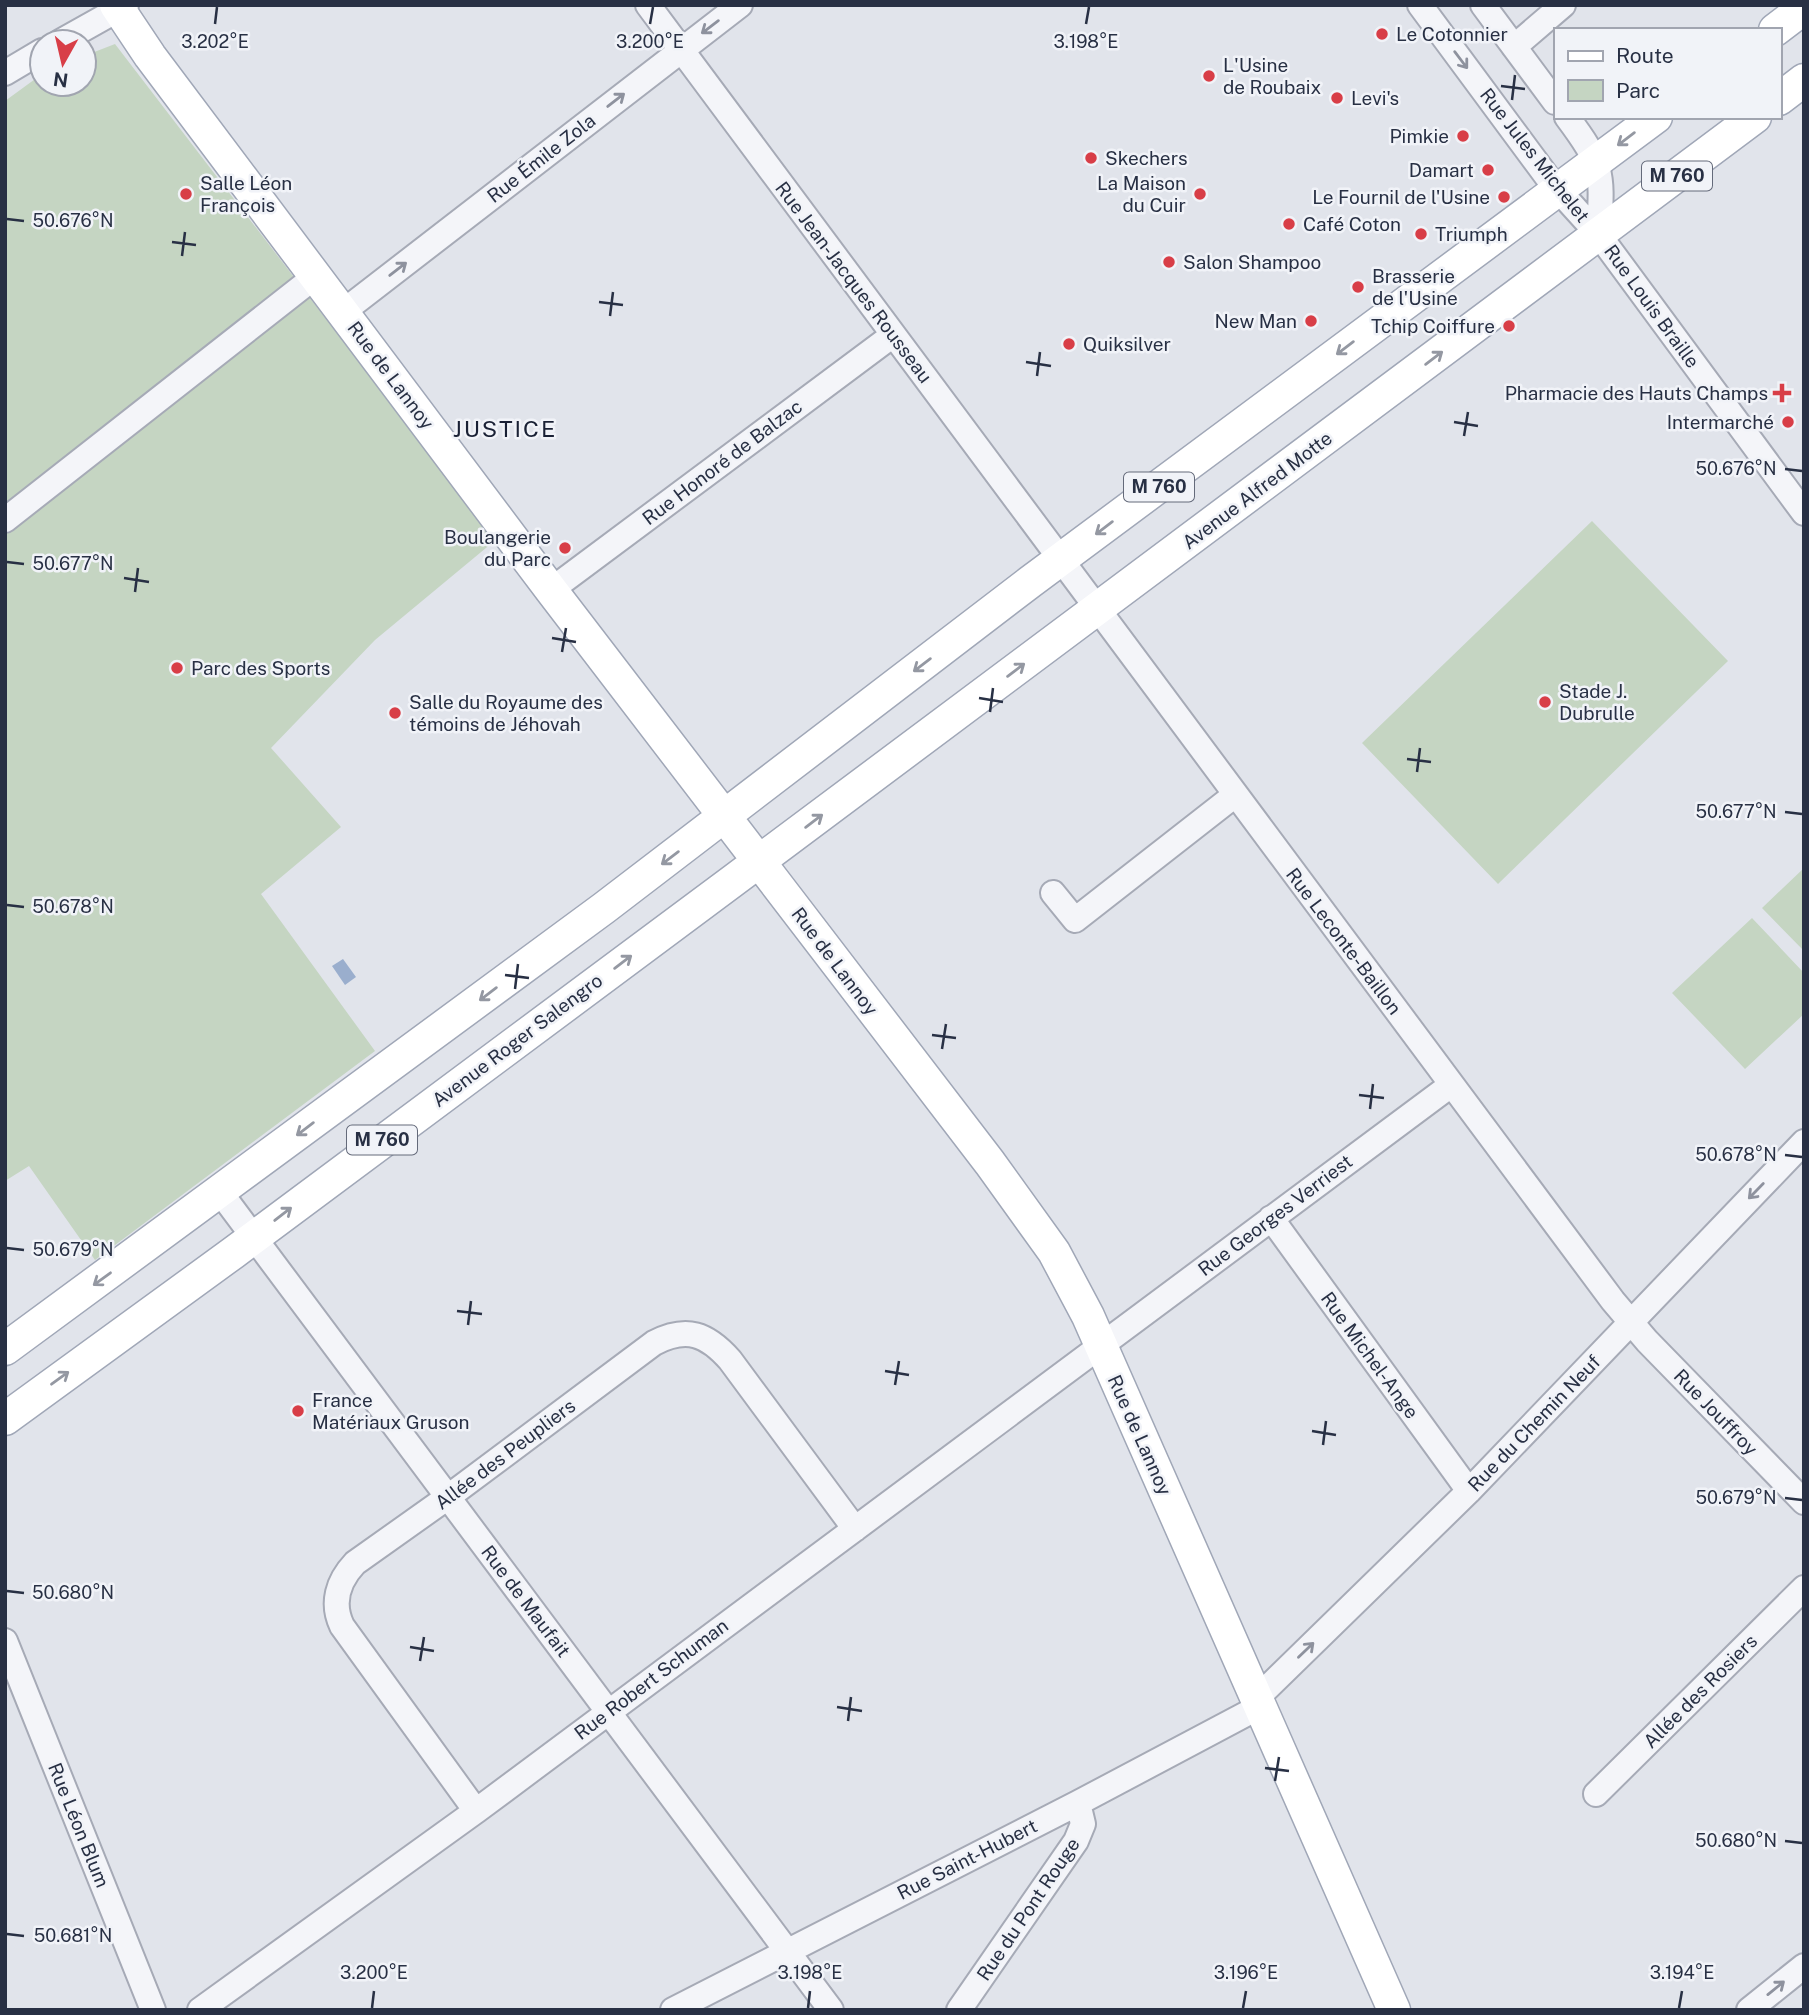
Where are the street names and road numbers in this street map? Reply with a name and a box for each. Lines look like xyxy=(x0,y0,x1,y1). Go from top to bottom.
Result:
street label: Rue Jules Michelet xyxy=(1476,84,1594,226)
street label: Rue Émile Zola xyxy=(483,109,599,207)
road number: M 760 xyxy=(1642,162,1712,190)
street label: Rue Jean-Jacques Rousseau xyxy=(771,177,937,387)
street label: Rue Louis Braille xyxy=(1600,240,1704,372)
street label: Rue de Lannoy xyxy=(343,317,439,433)
street label: Rue Honoré de Balzac xyxy=(638,395,806,529)
street label: Avenue Alfred Motte xyxy=(1178,427,1336,553)
road number: M 760 xyxy=(1124,472,1194,502)
street label: Rue Leconte-Baillon xyxy=(1282,863,1406,1019)
street label: Rue de Lannoy xyxy=(787,903,883,1019)
street label: Avenue Roger Salengro xyxy=(428,969,606,1111)
road number: M 760 xyxy=(347,1126,417,1154)
street label: Rue Georges Verriest xyxy=(1194,1150,1356,1280)
street label: Rue Michel-Ange xyxy=(1317,1287,1423,1423)
street label: Rue du Chemin Neuf xyxy=(1463,1350,1605,1496)
street label: Rue Jouffroy xyxy=(1670,1365,1762,1459)
street label: Rue de Lannoy xyxy=(1104,1372,1176,1498)
street label: Allée des Peupliers xyxy=(431,1394,579,1514)
street label: Rue de Maufait xyxy=(477,1541,575,1661)
street label: Rue Robert Schuman xyxy=(570,1614,732,1744)
street label: Allée des Rosiers xyxy=(1639,1630,1761,1752)
street label: Rue Léon Blum xyxy=(44,1759,114,1891)
street label: Rue Saint-Hubert xyxy=(893,1814,1041,1904)
street label: Rue du Pont Rouge xyxy=(972,1833,1084,1985)

